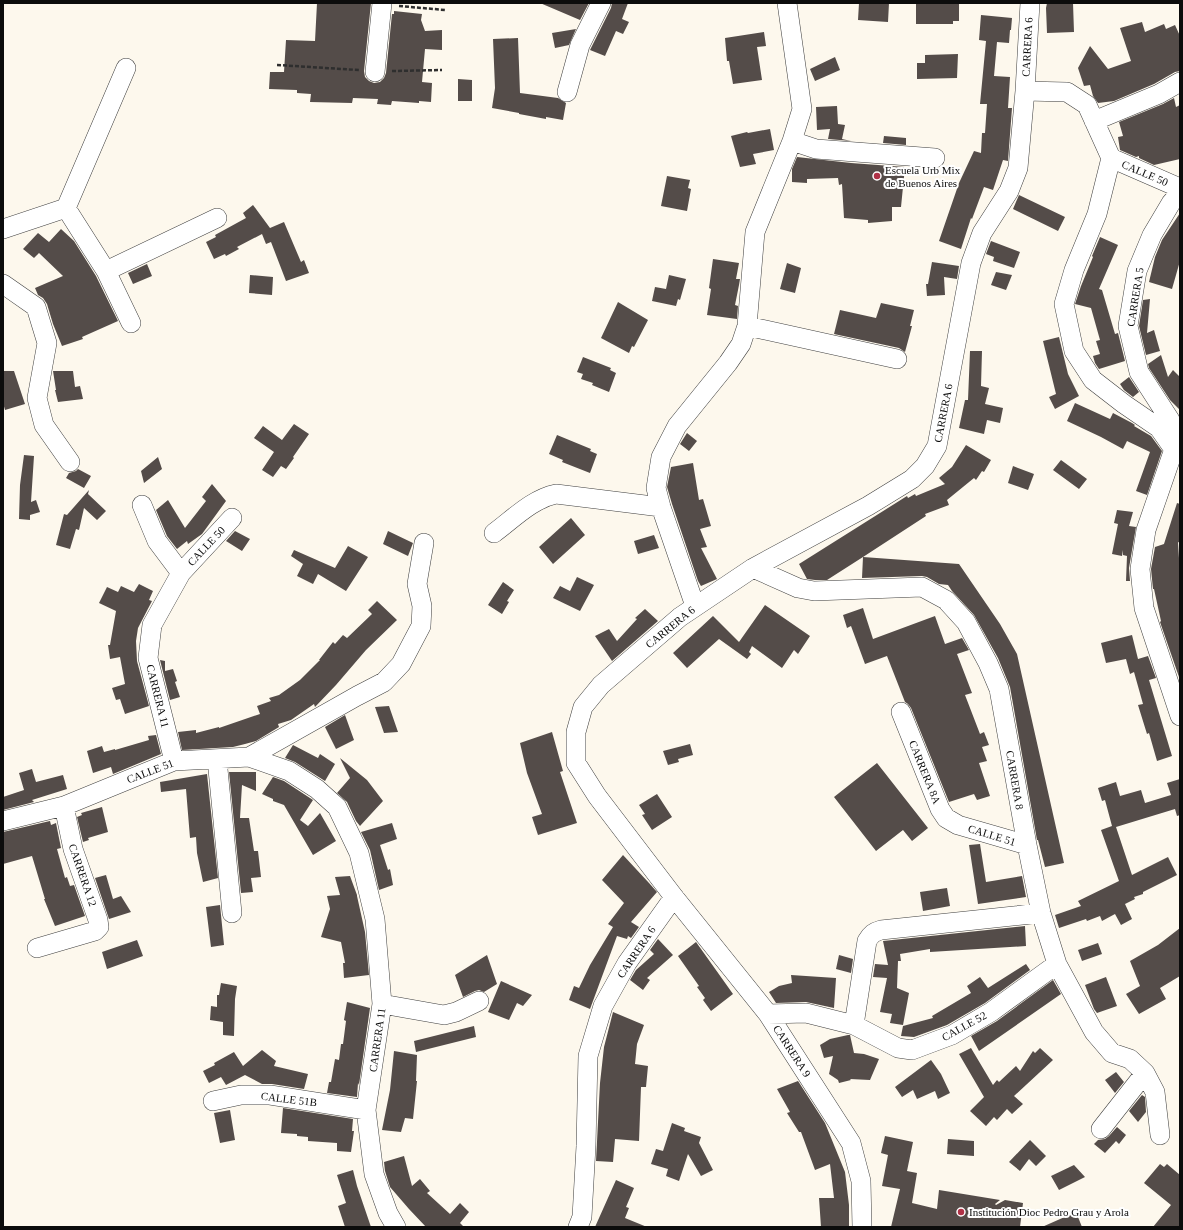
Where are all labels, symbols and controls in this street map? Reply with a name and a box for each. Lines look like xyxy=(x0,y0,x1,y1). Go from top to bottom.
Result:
street label: CARRERA 6 xyxy=(1019,16,1035,77)
street label: CALLE 50 xyxy=(1120,158,1170,188)
place label: Escuela Urb Mix de Buenos Aires xyxy=(885,164,961,189)
marker: Escuela Urb Mix de Buenos Aires xyxy=(872,171,882,181)
street label: CARRERA 5 xyxy=(1124,266,1146,327)
street label: CARRERA 6 xyxy=(931,382,955,443)
street label: CALLE 50 xyxy=(185,524,227,568)
street label: CARRERA 6 xyxy=(643,603,697,650)
street label: CARRERA 11 xyxy=(144,663,172,729)
street label: CARRERA 8A xyxy=(907,738,943,806)
street label: CARRERA 8 xyxy=(1004,750,1026,811)
street label: CALLE 51 xyxy=(125,757,175,785)
street label: CALLE 51 xyxy=(967,822,1017,848)
street label: CARRERA 12 xyxy=(67,842,99,908)
street label: CARRERA 6 xyxy=(614,924,658,980)
street label: CARRERA 11 xyxy=(367,1007,387,1073)
street label: CALLE 52 xyxy=(940,1009,988,1043)
street label: CARRERA 9 xyxy=(771,1023,814,1080)
street label: CALLE 51B xyxy=(260,1090,318,1108)
place label: Institución Dioc Pedro Grau y Arola xyxy=(969,1206,1129,1218)
marker: Institución Dioc Pedro Grau y Arola xyxy=(956,1207,966,1217)

